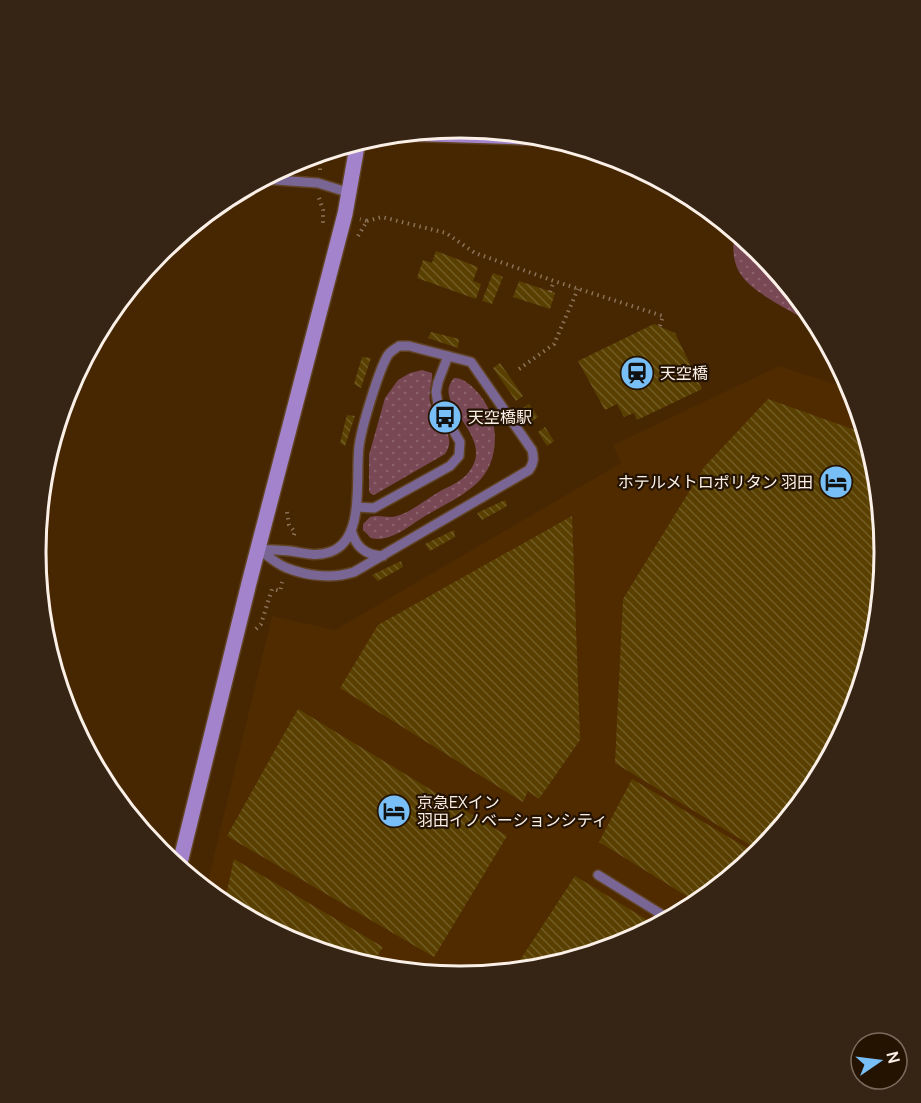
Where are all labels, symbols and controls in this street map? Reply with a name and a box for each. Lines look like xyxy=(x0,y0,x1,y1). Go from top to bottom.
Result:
station icon: 天空橋 xyxy=(619,355,655,391)
place label: 天空橋 xyxy=(660,362,708,384)
bus stop icon: 天空橋駅 xyxy=(427,399,463,435)
place label: 天空橋駅 xyxy=(468,406,532,428)
hotel icon: ホテルメトロポリタン 羽田 xyxy=(818,464,854,500)
place label: ホテルメトロポリタン 羽田 xyxy=(618,471,813,493)
place label: 京急EXイン 羽田イノベーションシティ xyxy=(417,791,608,831)
hotel icon: 京急EXイン 羽田イノベーションシティ xyxy=(376,793,412,829)
north arrow xyxy=(849,1031,909,1091)
text: N xyxy=(881,1049,906,1066)

